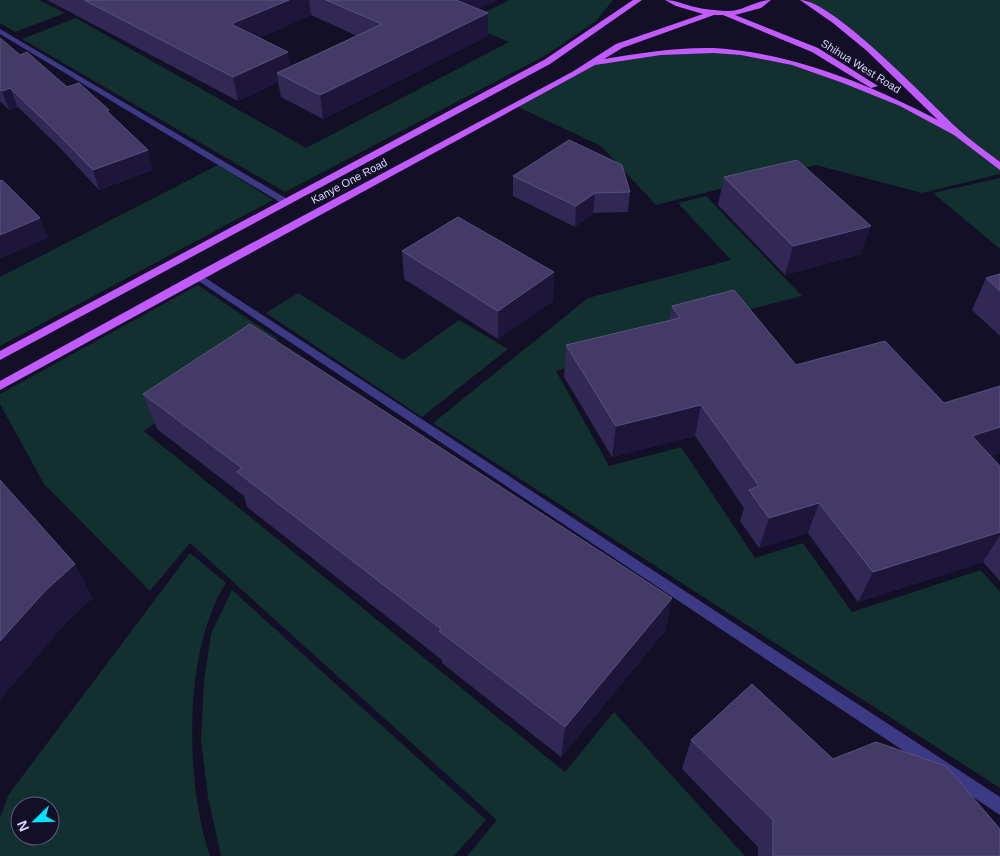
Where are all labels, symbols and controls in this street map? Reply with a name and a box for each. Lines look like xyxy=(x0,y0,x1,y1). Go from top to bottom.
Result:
street label: Shihua West Road xyxy=(819,37,903,95)
street label: Kanye One Road xyxy=(309,156,389,206)
north arrow xyxy=(10,796,60,846)
text: N xyxy=(14,818,32,834)

